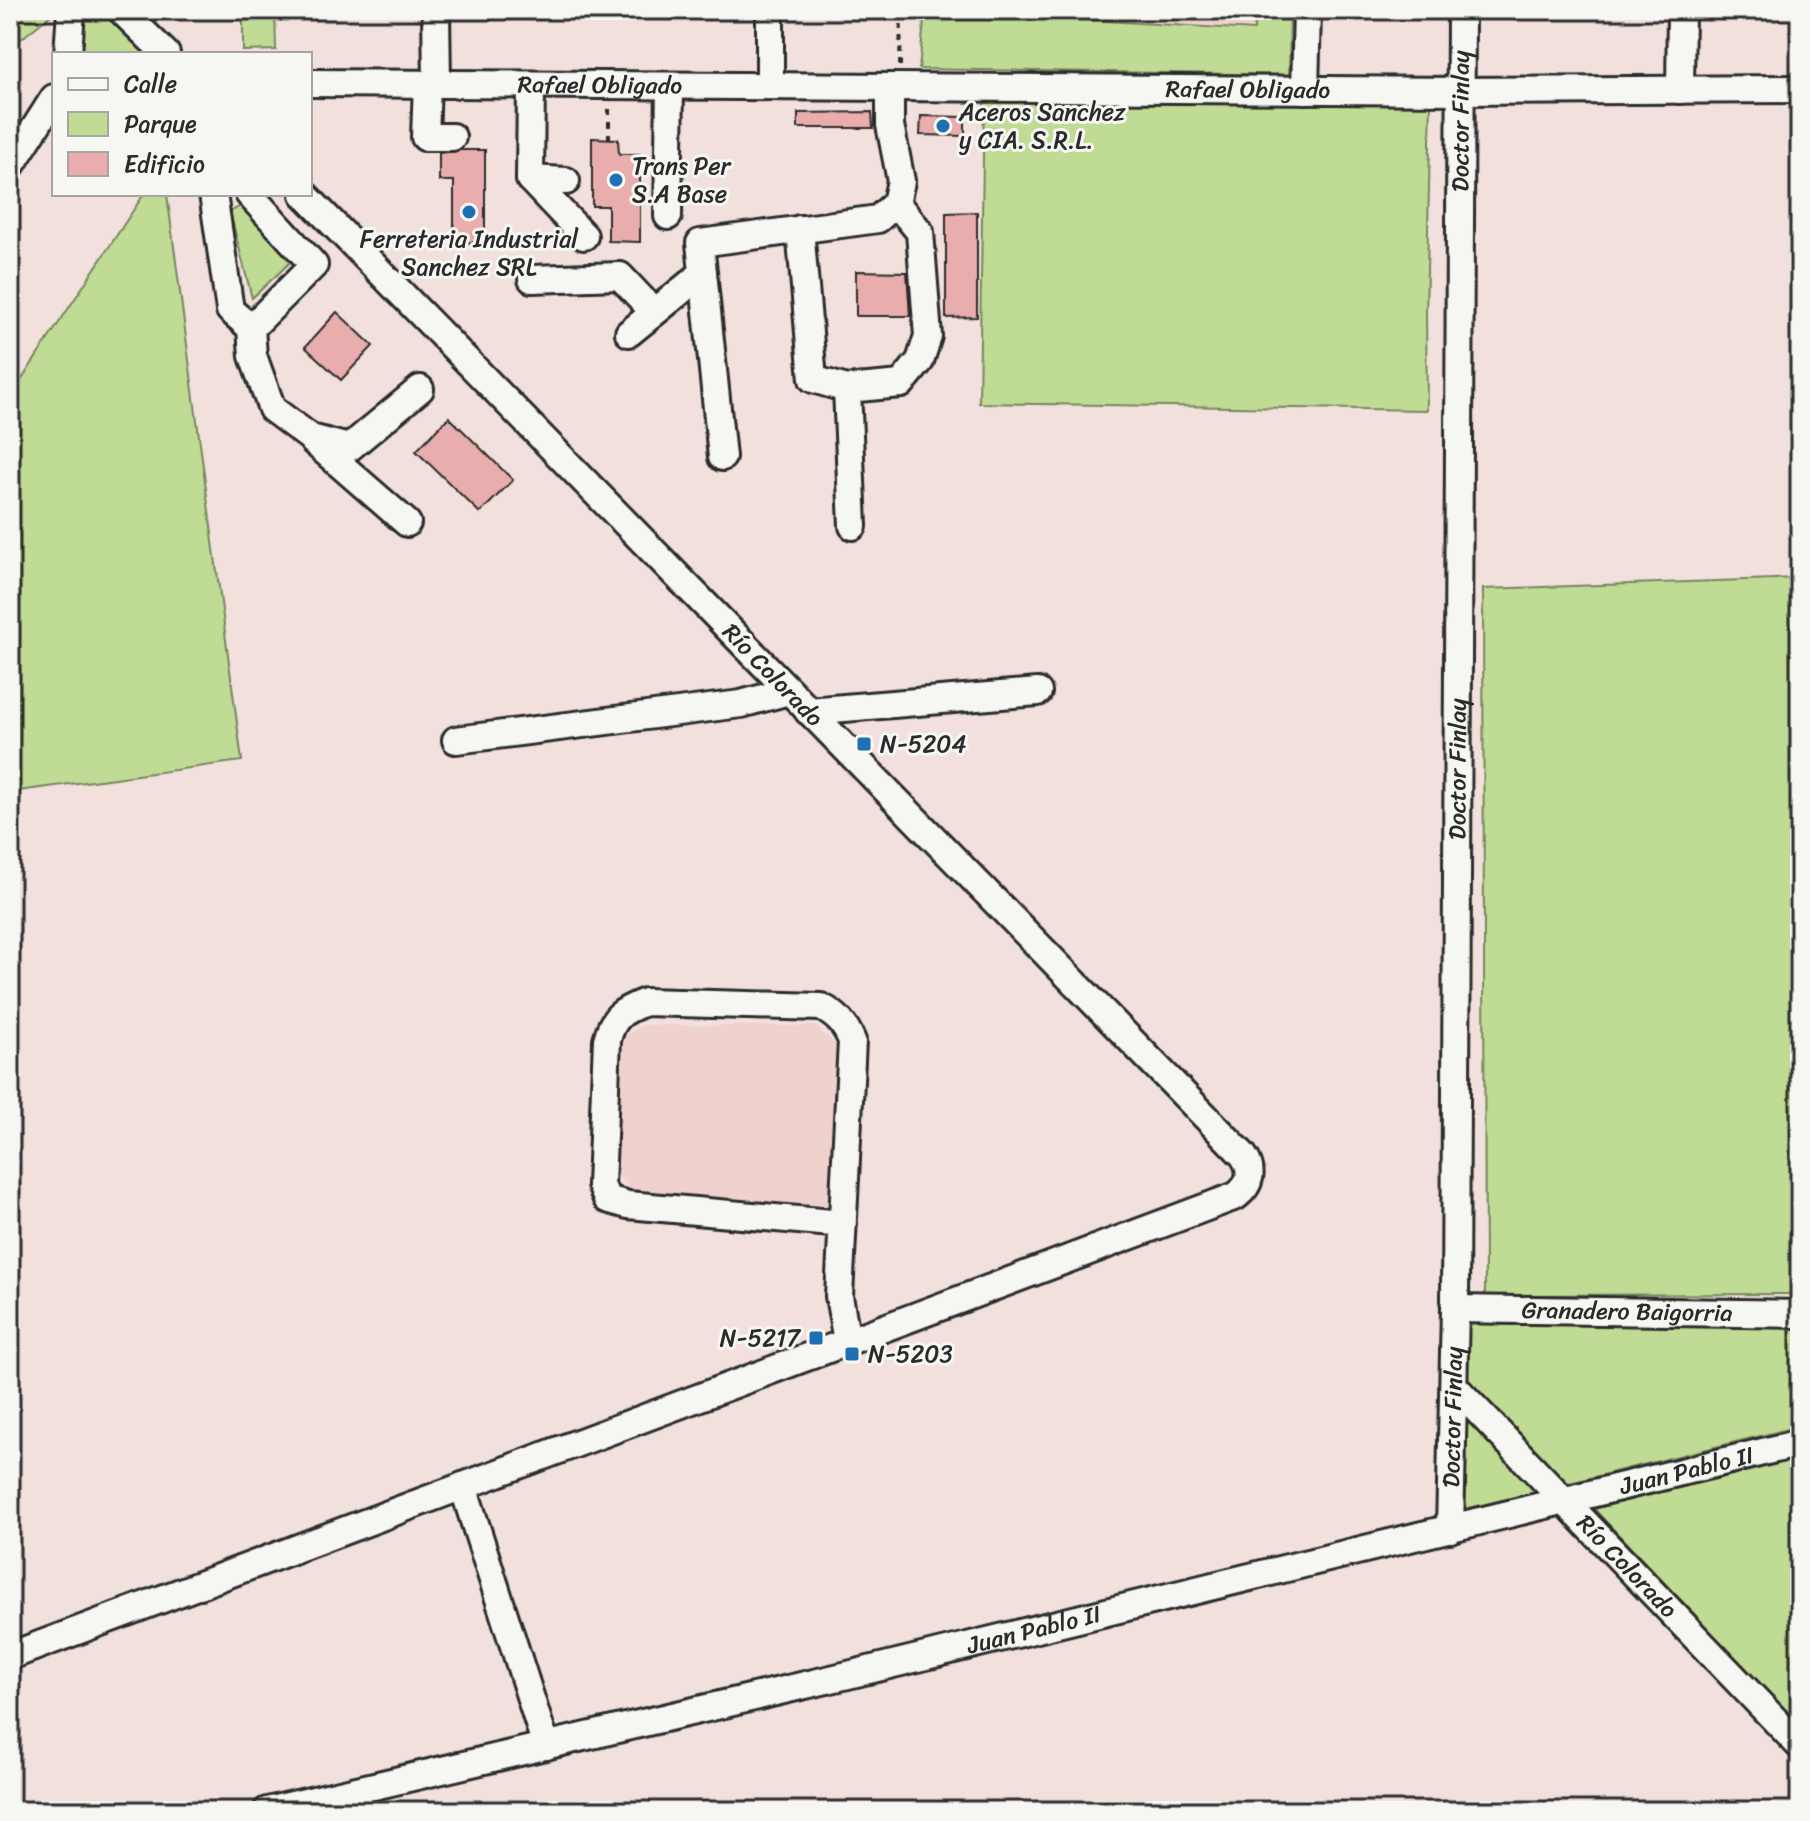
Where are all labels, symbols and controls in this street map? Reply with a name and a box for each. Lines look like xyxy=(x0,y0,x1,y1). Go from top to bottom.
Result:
street label: Doctor Finlay xyxy=(1439,50,1482,192)
legend xyxy=(52,52,312,196)
text: Calle xyxy=(124,63,177,105)
street label: Rafael Obligado xyxy=(518,63,683,107)
street label: Rafael Obligado xyxy=(1166,68,1331,111)
place label: Aceros Sanchez y CIA. S.R.L. xyxy=(958,91,1126,161)
text: Parque xyxy=(124,103,197,145)
marker: Aceros Sanchez y CIA. S.R.L. xyxy=(934,117,952,135)
text: Edificio xyxy=(124,143,205,185)
place label: Trans Per S.A Base xyxy=(632,145,733,215)
marker: Trans Per S.A Base xyxy=(607,171,625,189)
marker: Ferreteria Industrial Sanchez SRL xyxy=(460,203,478,221)
place label: Ferreteria Industrial Sanchez SRL xyxy=(360,218,579,288)
street label: Río Colorado xyxy=(712,613,834,737)
street label: Doctor Finlay xyxy=(1436,698,1479,840)
place label: N-5204 xyxy=(880,723,966,765)
marker: N-5204 xyxy=(855,735,873,753)
street label: Granadero Baigorria xyxy=(1521,1289,1733,1334)
place label: N-5217 xyxy=(720,1317,801,1359)
marker: N-5217 xyxy=(807,1329,825,1347)
place label: N-5203 xyxy=(868,1333,953,1375)
marker: N-5203 xyxy=(843,1345,861,1363)
street label: Doctor Finlay xyxy=(1430,1345,1475,1488)
street label: Juan Pablo II xyxy=(1614,1434,1759,1507)
street label: Río Colorado xyxy=(1566,1504,1688,1629)
street label: Juan Pablo II xyxy=(962,1593,1106,1667)

